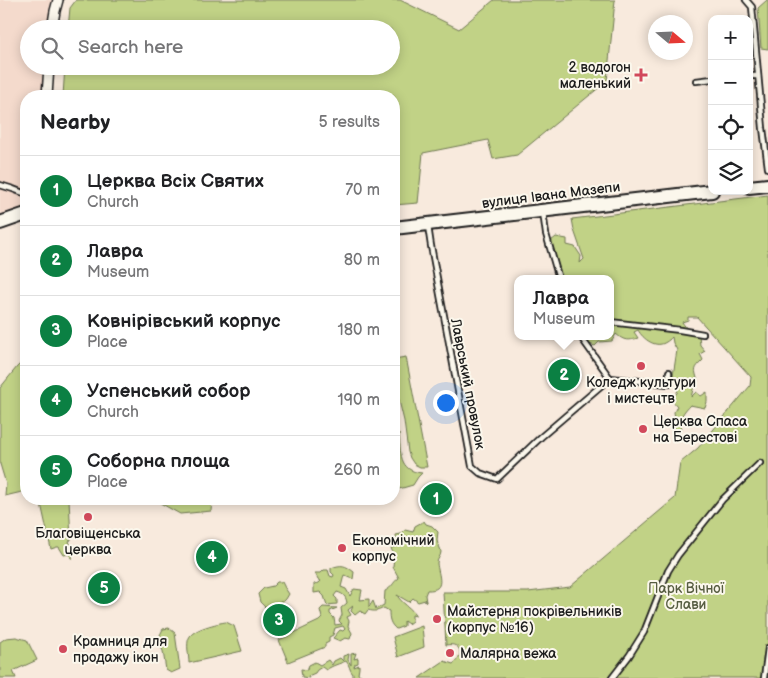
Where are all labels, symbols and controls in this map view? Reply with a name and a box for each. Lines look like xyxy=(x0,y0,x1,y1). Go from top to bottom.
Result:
north arrow xyxy=(648,15,693,60)
map controls xyxy=(708,15,753,195)
button: + xyxy=(708,15,753,60)
search box xyxy=(20,20,400,75)
icon: search xyxy=(38,34,66,62)
text: Search here xyxy=(78,36,183,59)
place label: 2 водогон маленький xyxy=(560,59,631,92)
button: − xyxy=(708,60,753,105)
marker: 2 водогон маленький xyxy=(635,69,647,81)
button: locate xyxy=(708,105,753,150)
text: Nearby xyxy=(40,110,110,135)
text: 5 results xyxy=(318,113,380,132)
button: layers xyxy=(708,150,753,195)
text: Церква Всіх Святих xyxy=(87,170,264,193)
street label: вулиця Івана Мазепи xyxy=(481,178,621,212)
text: 1 xyxy=(53,181,59,200)
text: 70 m xyxy=(345,181,380,200)
text: Church xyxy=(87,193,139,212)
text: Лавра xyxy=(87,240,143,263)
text: 2 xyxy=(51,251,61,270)
text: 80 m xyxy=(344,251,380,270)
text: Museum xyxy=(87,263,149,282)
popup xyxy=(514,275,614,340)
text: Лавра xyxy=(533,287,589,310)
text: Ковнірівський корпус xyxy=(87,310,281,333)
text: Museum xyxy=(533,310,595,329)
street label: Лаврський провулок xyxy=(447,316,489,451)
text: 3 xyxy=(51,321,61,340)
text: 180 m xyxy=(338,321,380,340)
text: Place xyxy=(87,333,128,352)
pin: 2 xyxy=(548,356,580,394)
marker: Коледж культури і мистецтв xyxy=(635,360,647,372)
place label: Коледж культури і мистецтв xyxy=(586,374,696,407)
text: Успенський собор xyxy=(87,380,250,403)
your location xyxy=(433,390,459,416)
text: 4 xyxy=(51,391,61,410)
text: 190 m xyxy=(338,391,380,410)
text: Church xyxy=(87,403,139,422)
place label: Церква Спаса на Берестові xyxy=(653,413,748,446)
marker: Церква Спаса на Берестові xyxy=(637,423,649,435)
text: Соборна площа xyxy=(87,450,230,473)
text: 5 xyxy=(51,461,61,480)
text: 260 m xyxy=(334,461,380,480)
text: Place xyxy=(87,473,128,492)
pin: 1 xyxy=(420,480,452,518)
marker: Благовіщенська церква xyxy=(82,511,94,523)
place label: Благовіщенська церква xyxy=(35,525,142,558)
place label: Економічний корпус xyxy=(352,532,435,565)
pin: 4 xyxy=(196,538,228,576)
marker: Економічний корпус xyxy=(336,542,348,554)
pin: 5 xyxy=(88,569,120,607)
park label: Парк Вічної Слави xyxy=(648,580,725,613)
pin: 3 xyxy=(263,601,295,639)
place label: Майстерня покрівельників (корпус №16) xyxy=(447,603,622,636)
marker: Майстерня покрівельників (корпус №16) xyxy=(431,613,443,625)
place label: Крамниця для продажу ікон xyxy=(73,633,167,666)
marker: Крамниця для продажу ікон xyxy=(57,643,69,655)
place label: Малярна вежа xyxy=(460,645,557,662)
marker: Малярна вежа xyxy=(444,647,456,659)

